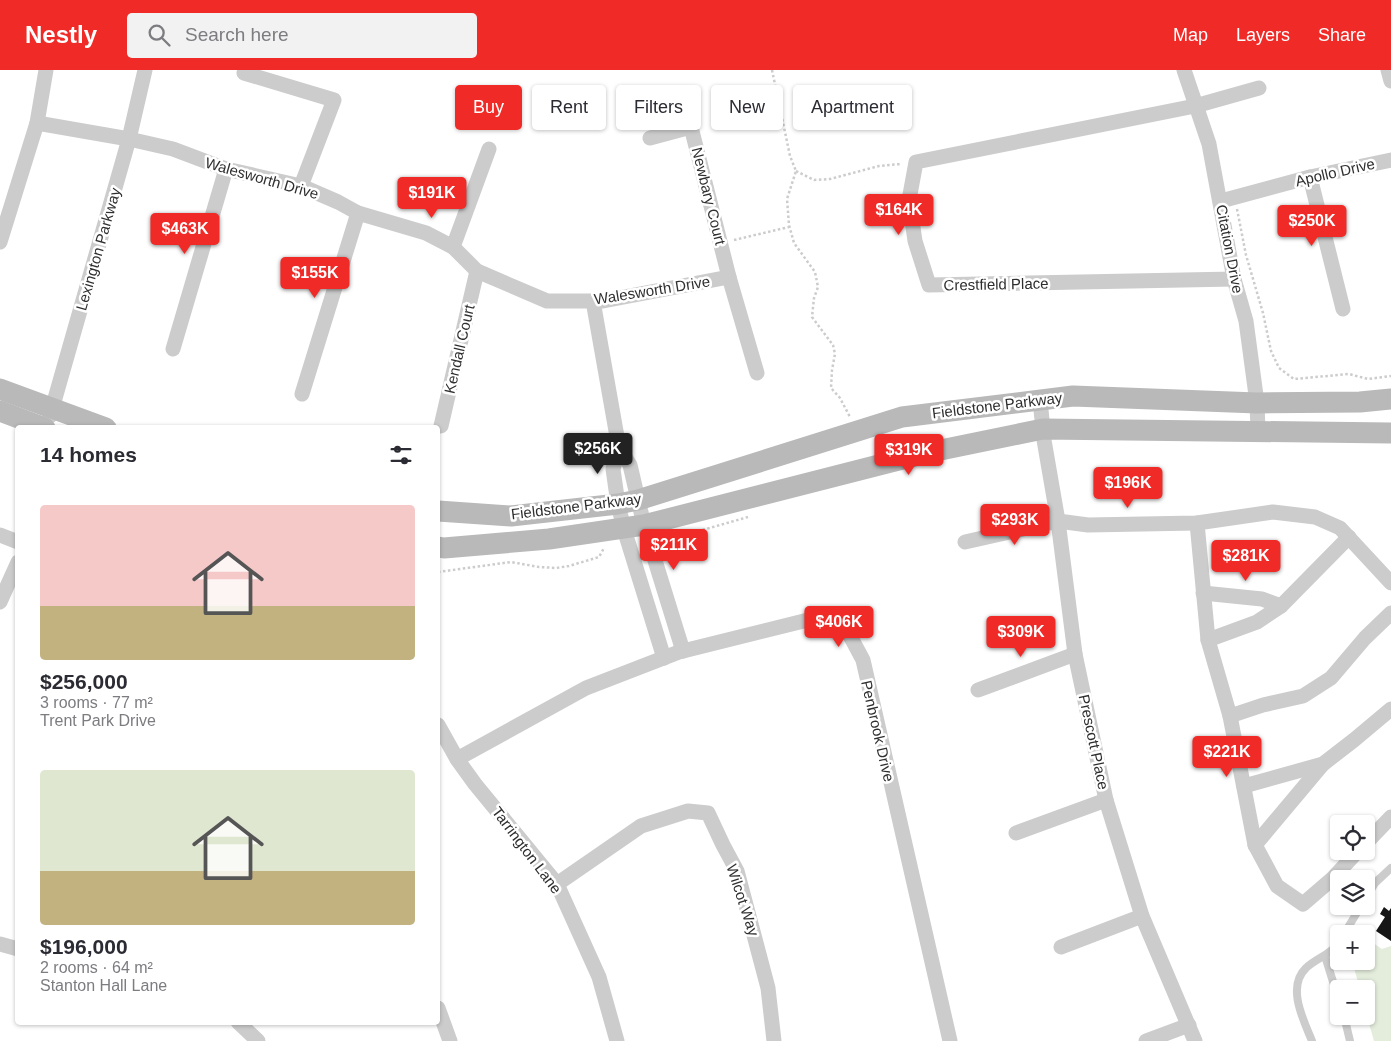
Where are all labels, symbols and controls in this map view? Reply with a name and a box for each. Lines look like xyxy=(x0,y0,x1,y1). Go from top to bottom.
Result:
search box xyxy=(127,13,477,58)
text: Nestly xyxy=(25,21,97,48)
icon: search xyxy=(145,21,173,49)
text: Search here xyxy=(185,24,289,45)
text: Map xyxy=(1173,25,1208,45)
text: Layers xyxy=(1236,25,1290,45)
text: Share xyxy=(1318,25,1366,45)
chip: Buy xyxy=(455,85,522,130)
chip: Rent xyxy=(532,85,606,130)
chip: Filters xyxy=(616,85,701,130)
chip: New xyxy=(711,85,783,130)
chip: Apartment xyxy=(793,85,912,130)
street label: Newbary Court xyxy=(689,145,730,247)
street label: Walesworth Drive xyxy=(203,154,321,202)
street label: Apollo Drive xyxy=(1294,155,1376,189)
pin: $191K xyxy=(397,176,467,219)
text: $191K xyxy=(408,184,456,201)
street label: Lexington Parkway xyxy=(72,185,124,312)
pin: $164K xyxy=(864,194,934,236)
text: $164K xyxy=(875,201,923,218)
street label: Citation Drive xyxy=(1213,203,1247,295)
pin: $250K xyxy=(1277,204,1347,247)
pin: $463K xyxy=(150,212,220,255)
text: $250K xyxy=(1288,212,1336,229)
text: $463K xyxy=(161,220,209,237)
pin: $155K xyxy=(280,256,350,299)
text: $155K xyxy=(291,264,339,281)
street label: Walesworth Drive xyxy=(593,272,711,308)
street label: Crestfield Place xyxy=(943,275,1049,293)
street label: Kendall Court xyxy=(440,302,478,395)
street label: Fieldstone Parkway xyxy=(931,389,1063,421)
pin: $256K xyxy=(563,432,633,475)
pin: $319K xyxy=(874,434,944,476)
text: $256K xyxy=(574,440,622,457)
icon: filters xyxy=(387,441,415,469)
text: $319K xyxy=(885,441,933,458)
text: 14 homes xyxy=(40,443,137,466)
pin: $196K xyxy=(1093,466,1163,509)
text: $196K xyxy=(1104,474,1152,491)
street label: Fieldstone Parkway xyxy=(510,490,642,522)
pin: $293K xyxy=(980,504,1050,546)
text: $293K xyxy=(991,511,1039,528)
pin: $211K xyxy=(639,528,709,571)
text: $211K xyxy=(651,536,697,553)
icon: home xyxy=(183,538,273,628)
pin: $281K xyxy=(1211,540,1281,582)
text: $281K xyxy=(1222,547,1270,564)
pin: $406K xyxy=(804,606,874,648)
text: $406K xyxy=(815,613,863,630)
pin: $309K xyxy=(986,616,1056,658)
text: $309K xyxy=(997,623,1045,640)
text: $256,000 xyxy=(40,670,128,693)
street label: Penbrook Drive xyxy=(858,679,898,783)
street label: Prescott Place xyxy=(1076,693,1112,791)
text: 3 rooms · 77 m² xyxy=(40,694,153,711)
text: Trent Park Drive xyxy=(40,712,156,729)
pin: $221K xyxy=(1192,736,1262,778)
text: $221K xyxy=(1203,743,1251,760)
icon: home xyxy=(183,803,273,893)
street label: Tarrington Lane xyxy=(489,803,565,897)
map controls xyxy=(1330,815,1375,1025)
button: locate xyxy=(1330,815,1375,860)
street label: Wilcot Way xyxy=(723,862,763,938)
button: layers xyxy=(1330,870,1375,915)
button: + xyxy=(1330,925,1375,970)
text: $196,000 xyxy=(40,935,128,958)
text: 2 rooms · 64 m² xyxy=(40,959,153,976)
text: Stanton Hall Lane xyxy=(40,977,167,994)
button: − xyxy=(1330,980,1375,1025)

